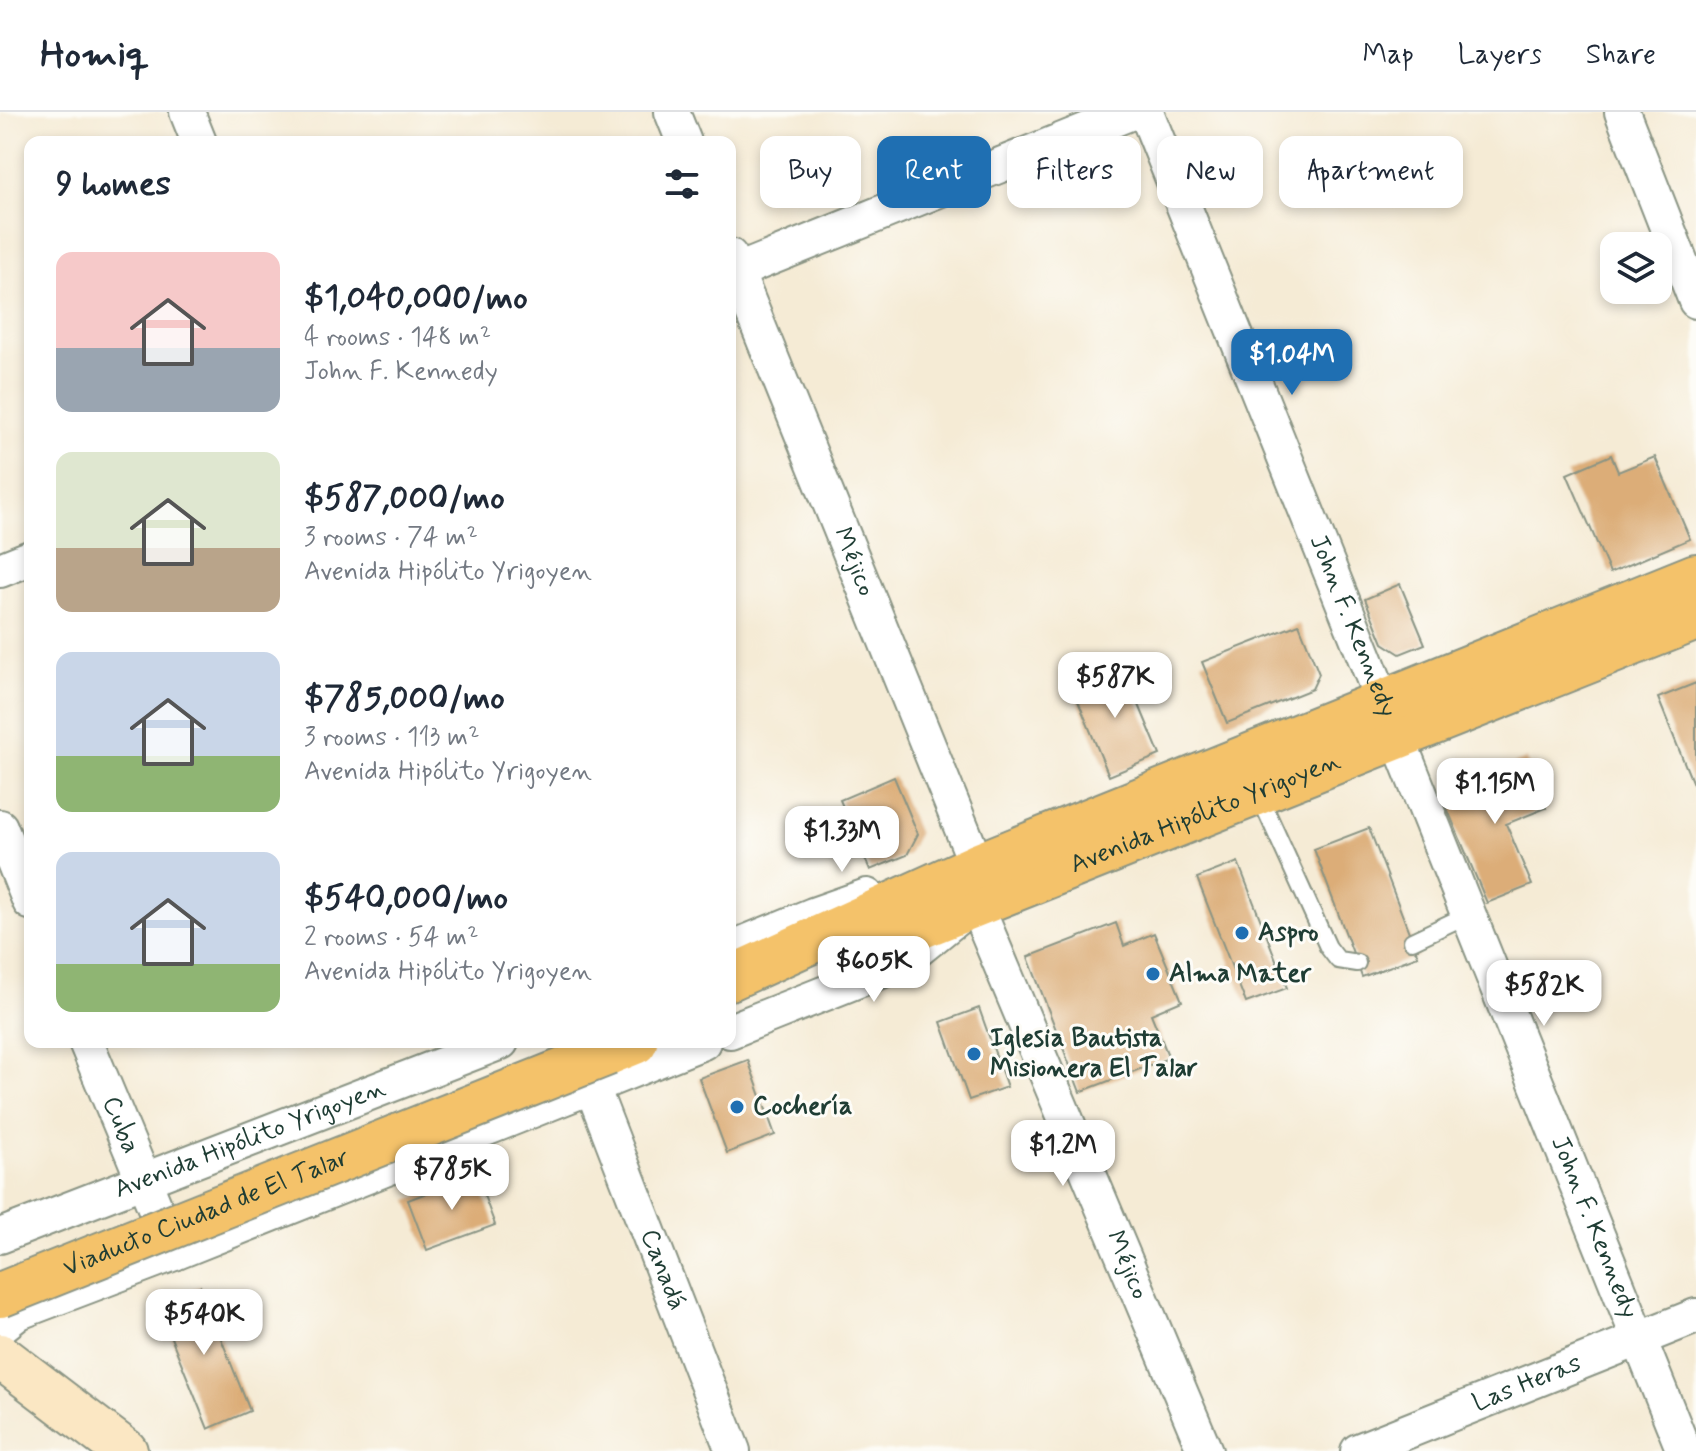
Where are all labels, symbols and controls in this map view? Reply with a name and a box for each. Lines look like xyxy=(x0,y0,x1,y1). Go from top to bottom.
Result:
text: Homiq xyxy=(40,31,149,80)
text: Map xyxy=(1363,37,1414,74)
text: Layers xyxy=(1458,37,1542,74)
text: Share xyxy=(1586,37,1656,74)
chip: Buy xyxy=(760,136,861,208)
chip: Rent xyxy=(877,136,991,208)
chip: Filters xyxy=(1007,136,1141,208)
chip: New xyxy=(1157,136,1263,208)
chip: Apartment xyxy=(1279,136,1463,208)
text: 9 homes xyxy=(56,162,171,207)
icon: filters xyxy=(660,162,704,206)
map controls xyxy=(1600,232,1672,304)
button: layers xyxy=(1600,232,1672,304)
text: $1,040,000/mo xyxy=(304,276,528,321)
icon: home xyxy=(120,284,216,380)
text: 4 rooms · 148 m² xyxy=(304,321,491,355)
pin: $1.04M xyxy=(1227,329,1357,397)
text: $1.04M xyxy=(1249,338,1335,372)
text: John F. Kennedy xyxy=(304,355,498,389)
text: $587,000/mo xyxy=(304,476,505,521)
icon: home xyxy=(120,484,216,580)
text: 3 rooms · 74 m² xyxy=(304,521,478,555)
street label: Méjico xyxy=(825,522,883,601)
street label: John F. Kennedy xyxy=(1301,530,1404,722)
text: Avenida Hipólito Yrigoyen xyxy=(304,555,592,589)
pin: $587K xyxy=(1059,652,1171,720)
text: $587K xyxy=(1076,661,1154,695)
text: $785,000/mo xyxy=(304,676,505,721)
icon: home xyxy=(120,684,216,780)
text: 3 rooms · 113 m² xyxy=(304,721,480,755)
street label: Avenida Hipólito Yrigoyen xyxy=(1065,744,1345,882)
text: Avenida Hipólito Yrigoyen xyxy=(304,755,592,789)
pin: $1.15M xyxy=(1430,758,1560,826)
text: $1.15M xyxy=(1455,767,1535,801)
pin: $1.33M xyxy=(777,806,907,874)
text: $1.33M xyxy=(803,815,881,849)
text: $540,000/mo xyxy=(304,876,508,921)
icon: home xyxy=(120,884,216,980)
place label: Aspro xyxy=(1258,916,1319,950)
text: 2 rooms · 54 m² xyxy=(304,921,479,955)
marker: Aspro xyxy=(1233,924,1251,942)
pin: $605K xyxy=(818,936,930,1004)
text: $605K xyxy=(836,945,912,979)
text: Avenida Hipólito Yrigoyen xyxy=(304,955,592,989)
place label: Alma Mater xyxy=(1169,957,1312,991)
pin: $582K xyxy=(1488,960,1600,1028)
marker: Alma Mater xyxy=(1144,965,1162,983)
text: $582K xyxy=(1505,969,1584,1003)
place label: Iglesia Bautista Misionera El Talar xyxy=(990,1022,1198,1086)
marker: Iglesia Bautista Misionera El Talar xyxy=(965,1045,983,1063)
street label: Avenida Hipólito Yrigoyen xyxy=(109,1071,390,1207)
place label: Cochería xyxy=(753,1090,852,1124)
street label: Cuba xyxy=(94,1091,148,1159)
marker: Cochería xyxy=(728,1098,746,1116)
pin: $1.2M xyxy=(1007,1120,1119,1188)
text: $1.2M xyxy=(1029,1129,1097,1163)
street label: John F. Kennedy xyxy=(1542,1131,1646,1324)
street label: Viaducto Ciudad de El Talar xyxy=(58,1141,354,1285)
pin: $785K xyxy=(396,1144,508,1212)
text: $785K xyxy=(413,1153,491,1187)
street label: Canadá xyxy=(632,1224,694,1315)
street label: Méjico xyxy=(1097,1225,1157,1305)
pin: $540K xyxy=(148,1289,260,1357)
text: $540K xyxy=(164,1298,244,1332)
street label: Las Heras xyxy=(1468,1347,1586,1420)

